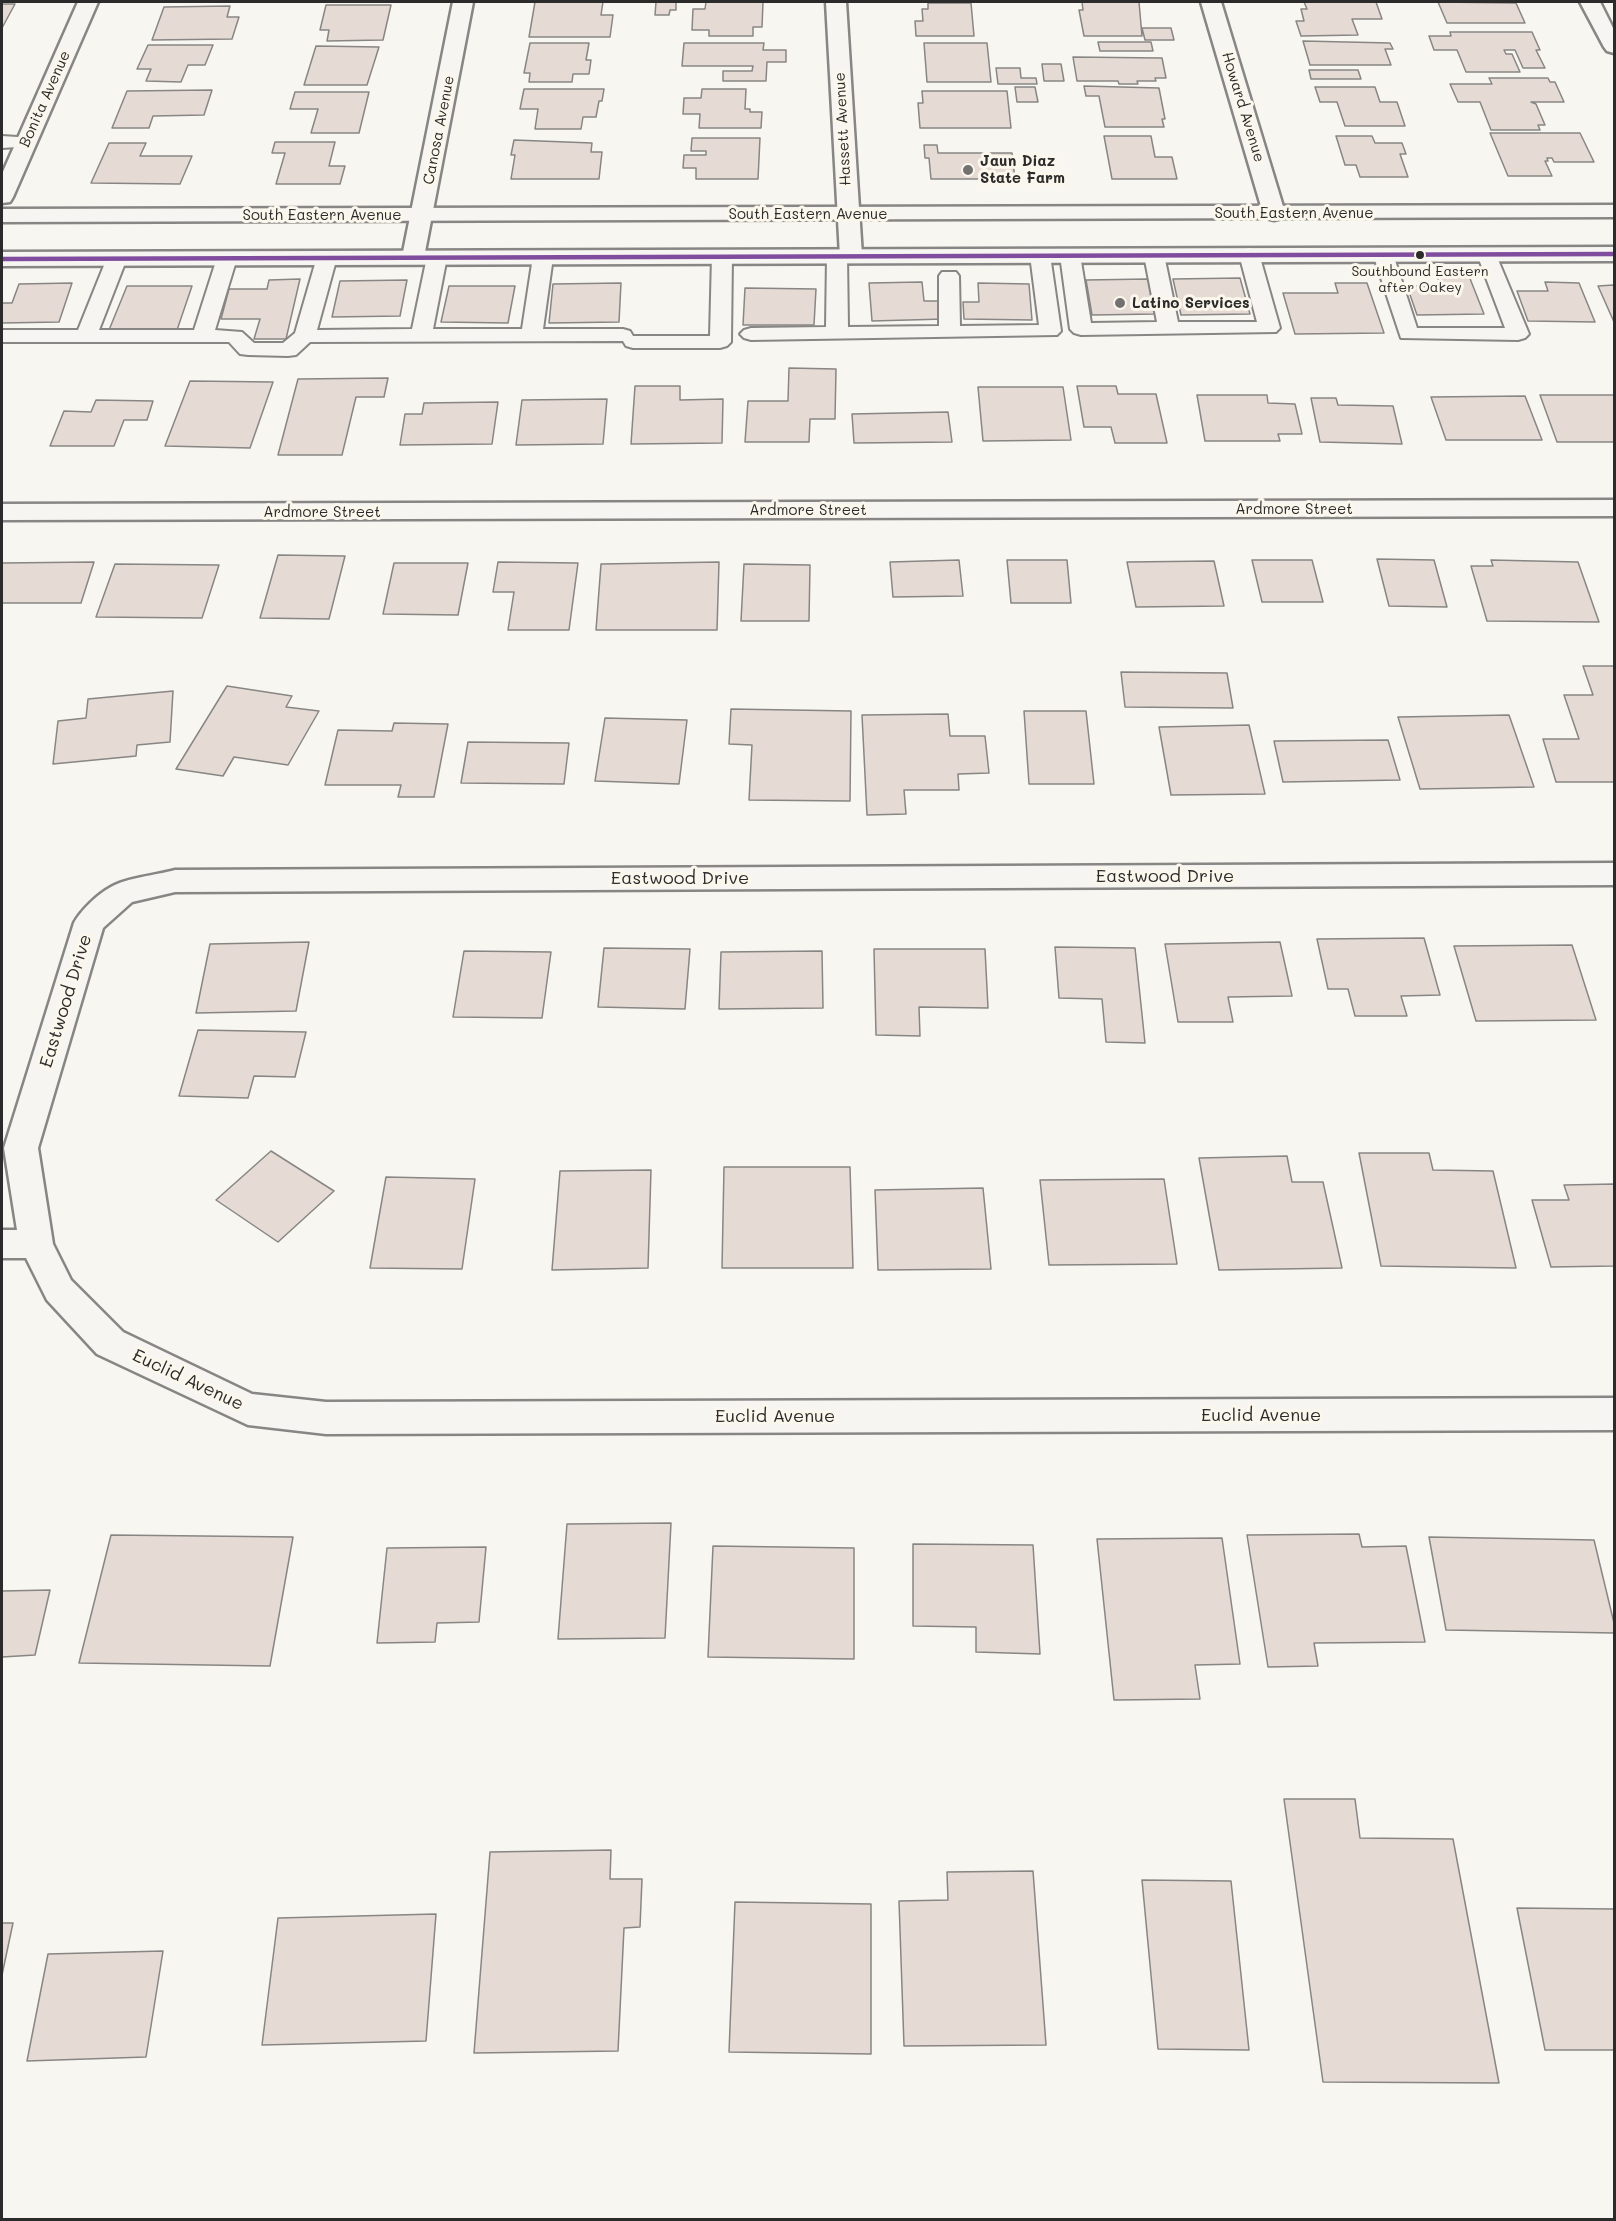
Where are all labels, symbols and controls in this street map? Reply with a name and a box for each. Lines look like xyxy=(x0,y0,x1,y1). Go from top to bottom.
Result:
street label: Bonita Avenue xyxy=(16,48,74,150)
street label: Howard Avenue xyxy=(1218,50,1268,164)
street label: Hassett Avenue xyxy=(831,72,855,186)
street label: Canosa Avenue xyxy=(420,74,458,186)
place label: Jaun Diaz State Farm xyxy=(980,152,1065,187)
marker: Jaun Diaz State Farm xyxy=(961,163,975,177)
street label: South Eastern Avenue xyxy=(1214,204,1374,222)
street label: South Eastern Avenue xyxy=(728,205,888,223)
street label: South Eastern Avenue xyxy=(242,206,402,224)
marker: Southbound Eastern after Oakey xyxy=(1414,249,1426,261)
place label: Southbound Eastern after Oakey xyxy=(1351,264,1489,296)
place label: Latino Services xyxy=(1132,294,1250,312)
marker: Latino Services xyxy=(1113,296,1127,310)
street label: Ardmore Street xyxy=(1235,500,1353,518)
street label: Ardmore Street xyxy=(749,501,867,519)
street label: Ardmore Street xyxy=(263,503,381,521)
street label: Eastwood Drive xyxy=(1096,865,1234,887)
street label: Eastwood Drive xyxy=(611,867,749,889)
street label: Eastwood Drive xyxy=(35,932,97,1070)
street label: Euclid Avenue xyxy=(129,1345,247,1415)
street label: Euclid Avenue xyxy=(1201,1404,1321,1426)
street label: Euclid Avenue xyxy=(715,1405,835,1427)

